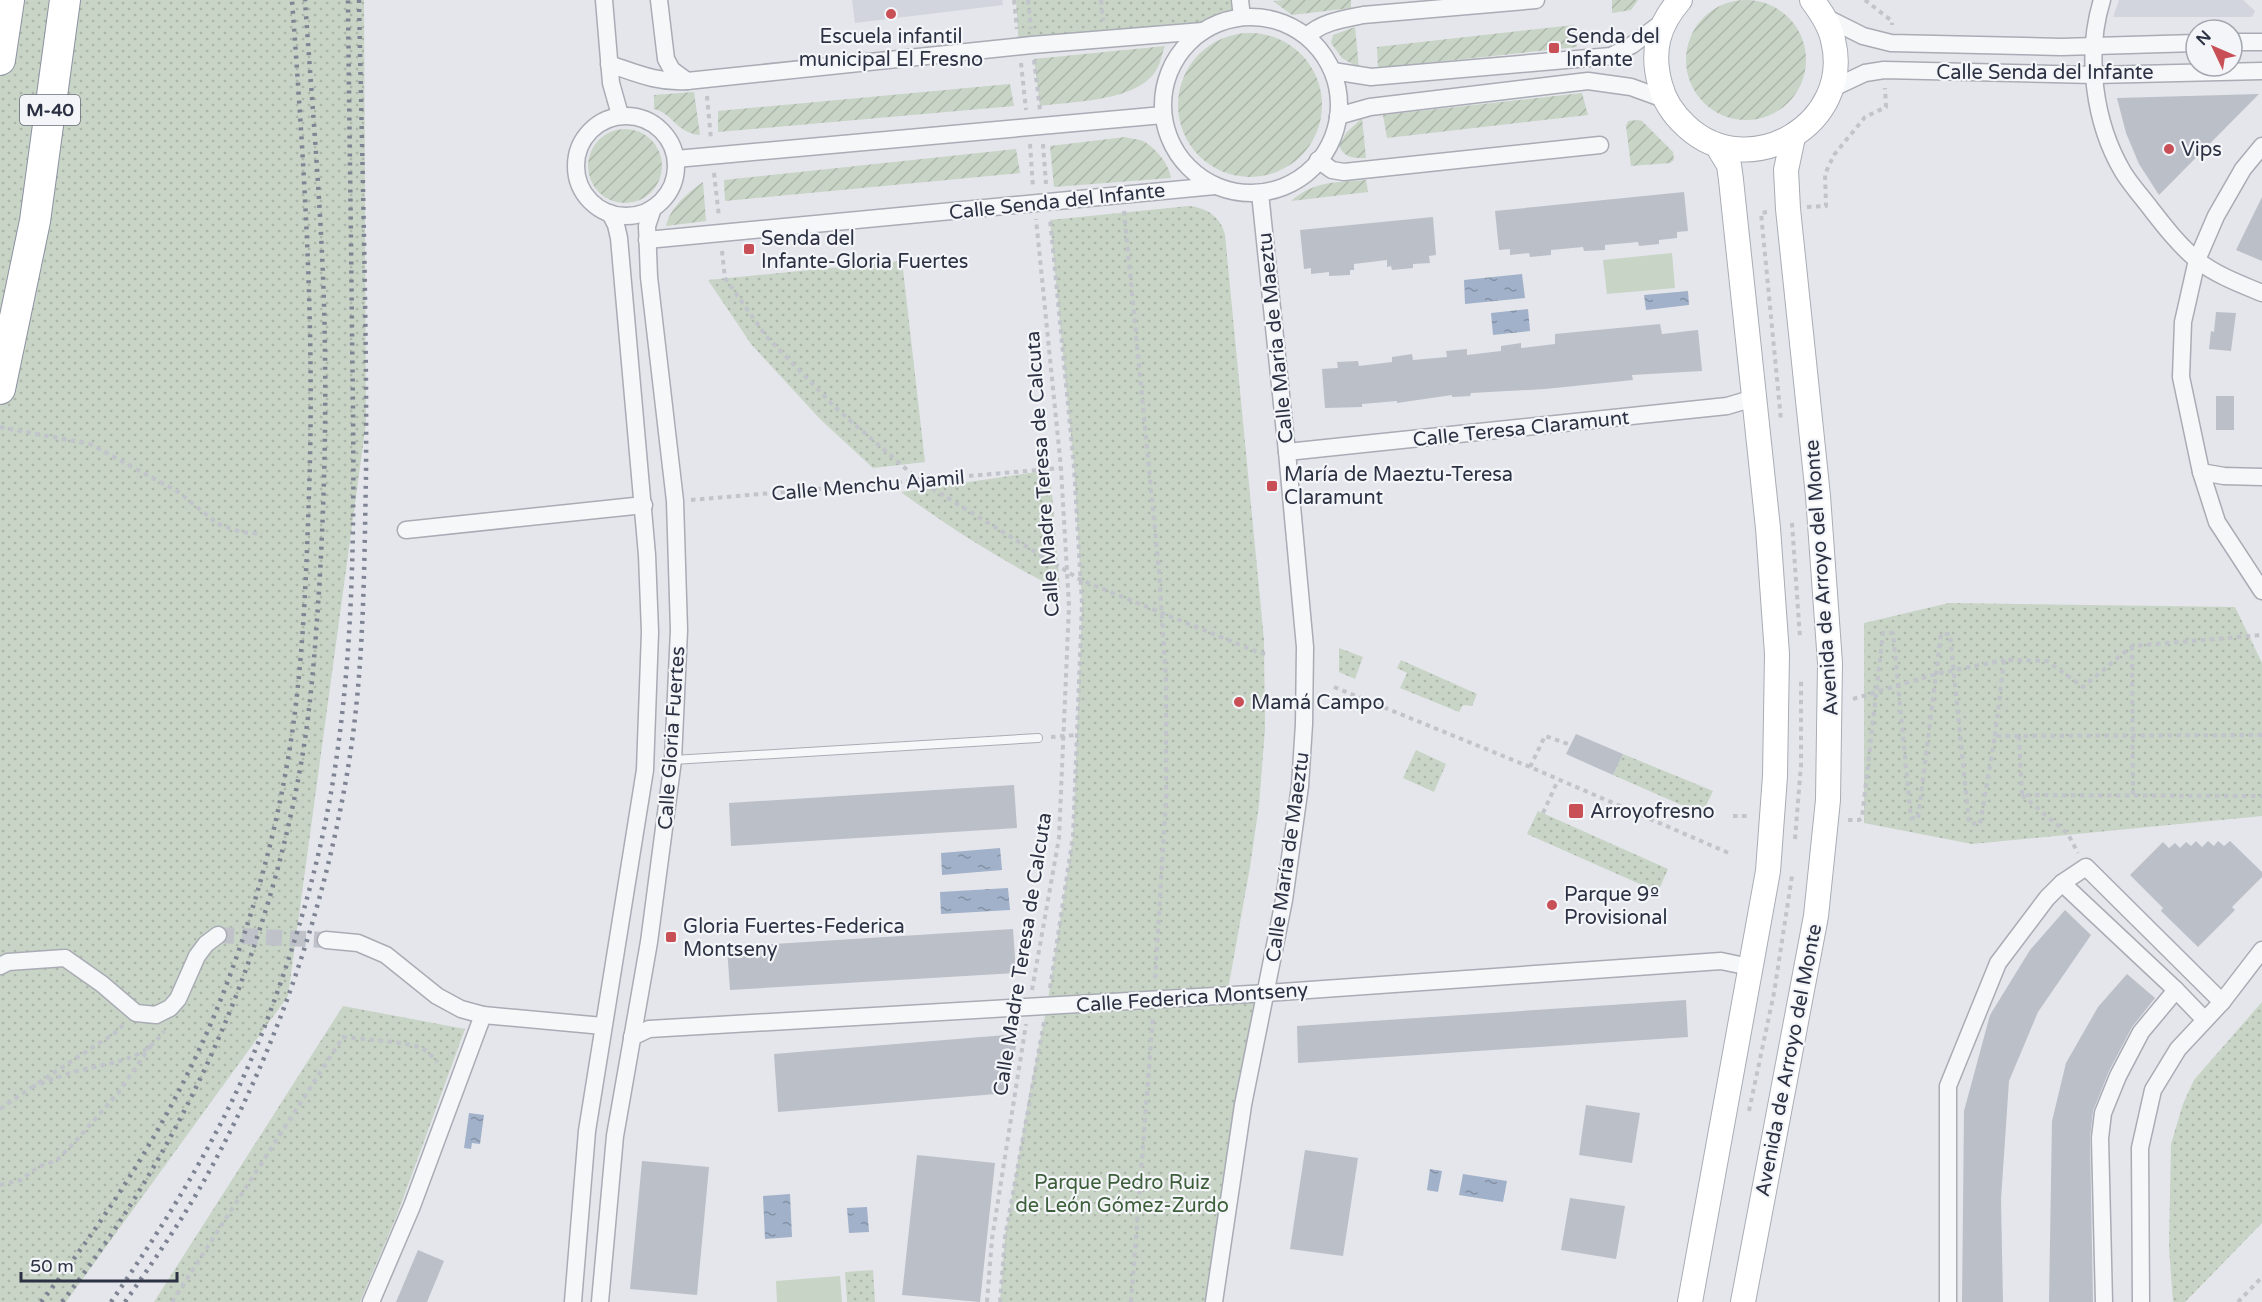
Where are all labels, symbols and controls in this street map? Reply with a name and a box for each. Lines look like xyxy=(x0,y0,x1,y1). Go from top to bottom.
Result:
marker: Escuela infantil municipal El Fresno xyxy=(884,7,898,21)
north arrow xyxy=(2184,18,2244,78)
place label: Escuela infantil municipal El Fresno xyxy=(799,25,983,72)
place label: Senda del Infante xyxy=(1566,25,1660,72)
text: N xyxy=(2192,27,2216,50)
marker: Senda del Infante xyxy=(1547,41,1561,55)
street label: Calle Senda del Infante xyxy=(1936,61,2154,85)
road number: M-40 xyxy=(20,95,80,125)
place label: Vips xyxy=(2181,138,2222,162)
marker: Vips xyxy=(2162,142,2176,156)
street label: Calle Senda del Infante xyxy=(948,179,1166,225)
place label: Senda del Infante-Gloria Fuertes xyxy=(761,227,968,274)
street label: Calle María de Maeztu xyxy=(1253,231,1299,445)
marker: Senda del Infante-Gloria Fuertes xyxy=(742,242,756,256)
street label: Calle Madre Teresa de Calcuta xyxy=(1021,330,1065,618)
street label: Calle Teresa Claramunt xyxy=(1412,406,1631,452)
street label: Avenida de Arroyo del Monte xyxy=(1800,439,1844,717)
place label: María de Maeztu-Teresa Claramunt xyxy=(1284,463,1513,510)
street label: Calle Menchu Ajamil xyxy=(771,466,966,506)
marker: María de Maeztu-Teresa Claramunt xyxy=(1265,479,1279,493)
street label: Calle Gloria Fuertes xyxy=(654,645,690,831)
place label: Mamá Campo xyxy=(1251,691,1385,715)
marker: Mamá Campo xyxy=(1232,695,1246,709)
street label: Calle María de Maeztu xyxy=(1261,750,1315,964)
place label: Arroyofresno xyxy=(1590,800,1715,824)
marker: Arroyofresno xyxy=(1567,802,1585,820)
street label: Calle Madre Teresa de Calcuta xyxy=(989,811,1057,1098)
place label: Parque 9º Provisional xyxy=(1564,883,1667,930)
marker: Parque 9º Provisional xyxy=(1545,898,1559,912)
place label: Gloria Fuertes-Federica Montseny xyxy=(683,915,905,962)
street label: Avenida de Arroyo del Monte xyxy=(1751,922,1827,1199)
marker: Gloria Fuertes-Federica Montseny xyxy=(664,930,678,944)
street label: Calle Federica Montseny xyxy=(1075,978,1309,1018)
park label: Parque Pedro Ruiz de León Gómez-Zurdo xyxy=(1015,1171,1229,1218)
scale bar xyxy=(21,1245,177,1283)
text: 50 m xyxy=(30,1255,74,1277)

